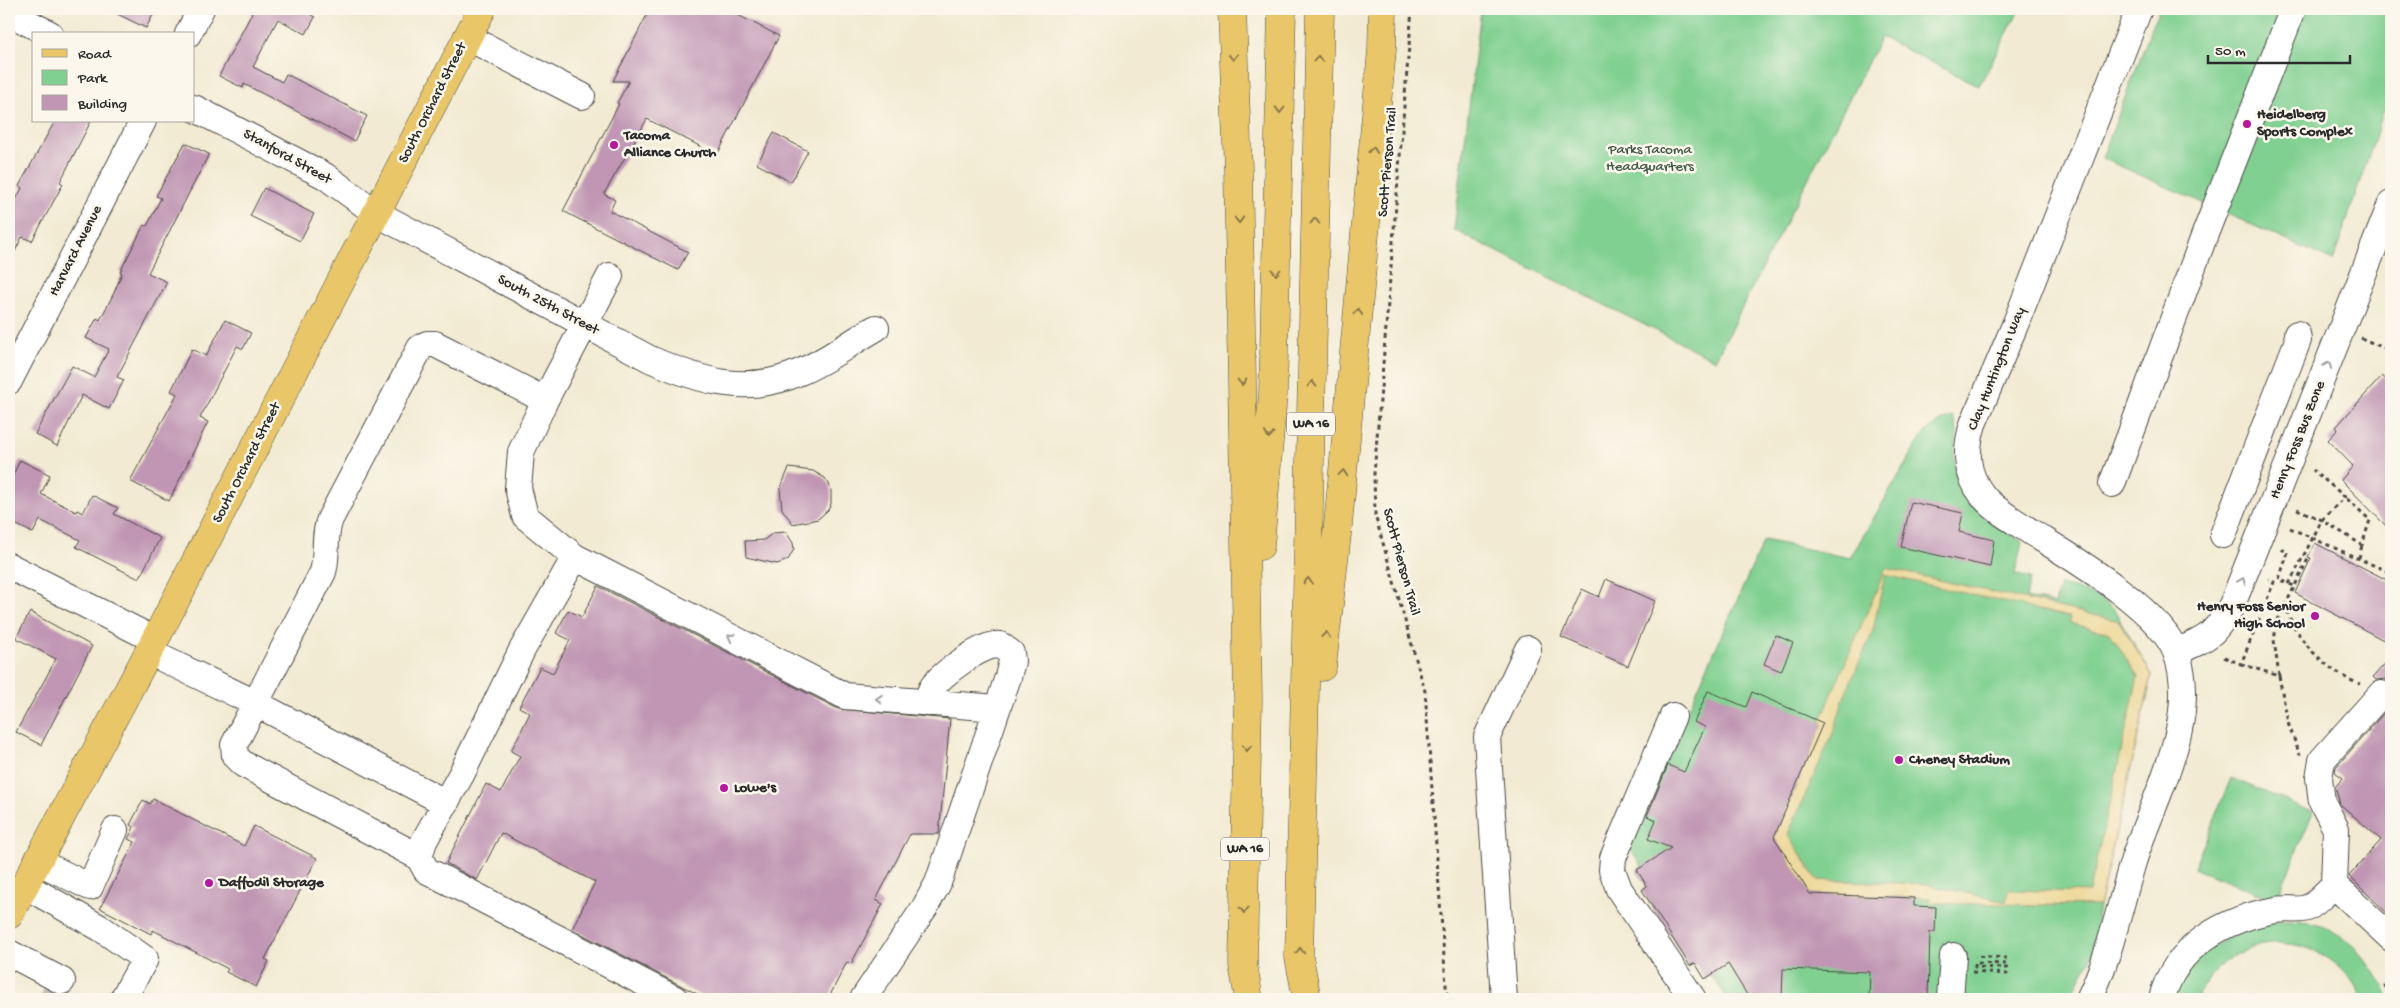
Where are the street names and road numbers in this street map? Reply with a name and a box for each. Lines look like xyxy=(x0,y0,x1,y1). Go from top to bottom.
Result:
street label: South Orchard Street xyxy=(395,38,472,166)
street label: Scott Pierson Trail xyxy=(1374,106,1402,218)
street label: Stanford Street xyxy=(240,125,336,190)
street label: Harvard Avenue xyxy=(45,202,107,300)
street label: South 25th Street xyxy=(494,271,604,340)
street label: Clay Huntington Way xyxy=(1964,304,2030,433)
street label: Henry Foss Bus Zone xyxy=(2266,378,2330,502)
street label: South Orchard Street xyxy=(209,398,286,526)
road number: WA 16 xyxy=(1287,412,1335,436)
street label: Scott Pierson Trail xyxy=(1378,506,1424,618)
road number: WA 16 xyxy=(1221,838,1269,861)

